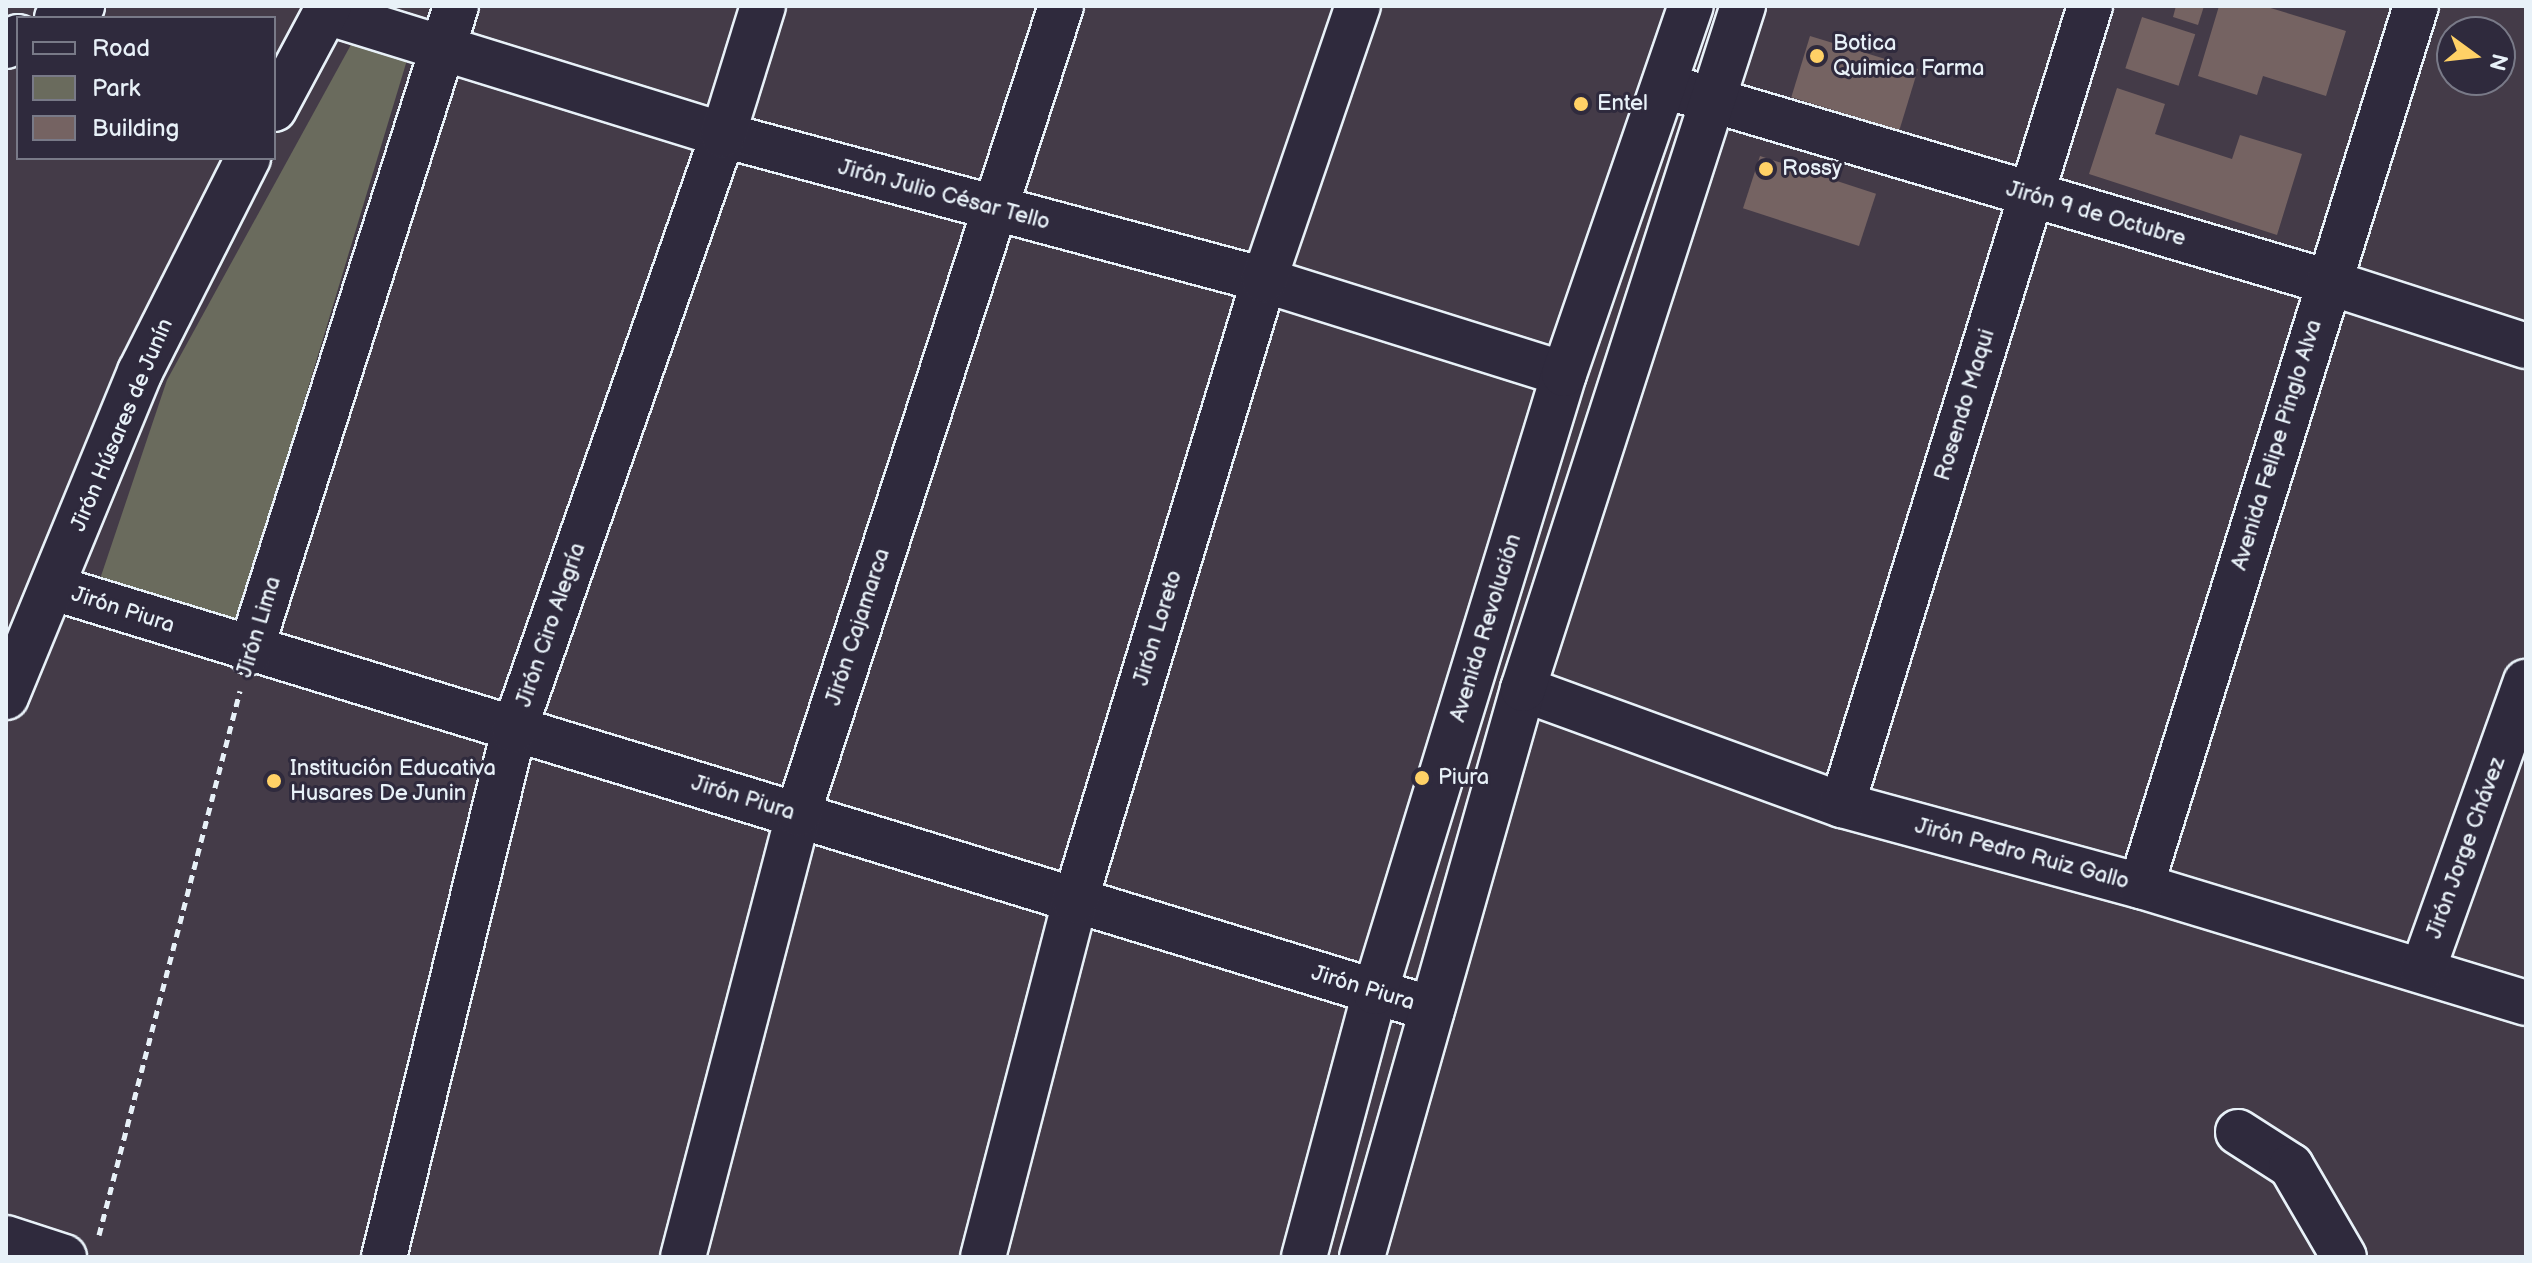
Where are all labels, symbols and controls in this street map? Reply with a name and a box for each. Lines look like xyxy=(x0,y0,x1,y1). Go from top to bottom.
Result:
legend xyxy=(16,16,276,160)
north arrow xyxy=(2436,16,2516,96)
place label: Botica Quimica Farma xyxy=(1833,30,1984,82)
text: Road xyxy=(92,34,150,63)
marker: Botica Quimica Farma xyxy=(1808,47,1826,65)
text: N xyxy=(2483,50,2513,73)
text: Park xyxy=(92,74,140,103)
place label: Entel xyxy=(1597,91,1648,117)
marker: Entel xyxy=(1572,95,1590,113)
text: Building xyxy=(92,114,179,143)
street label: Jirón Julio César Tello xyxy=(834,154,1054,236)
place label: Rossy xyxy=(1782,156,1842,182)
marker: Rossy xyxy=(1757,160,1775,178)
street label: Jirón 9 de Octubre xyxy=(2003,176,2189,252)
street label: Jirón Húsares de Junín xyxy=(65,314,179,536)
street label: Avenida Felipe Pinglo Alva xyxy=(2226,317,2328,573)
street label: Rosendo Maqui xyxy=(1929,326,2001,484)
street label: Avenida Revolución xyxy=(1445,531,1527,725)
street label: Jirón Ciro Alegría xyxy=(511,540,591,710)
street label: Jirón Cajamarca xyxy=(820,545,896,709)
street label: Jirón Loreto xyxy=(1128,567,1188,689)
street label: Jirón Lima xyxy=(231,573,287,681)
street label: Jirón Piura xyxy=(68,581,178,639)
street label: Jirón Jorge Chávez xyxy=(2421,753,2511,943)
place label: Institución Educativa Husares De Junin xyxy=(290,755,496,806)
place label: Piura xyxy=(1438,765,1489,791)
marker: Piura xyxy=(1413,769,1431,787)
street label: Jirón Piura xyxy=(688,770,798,826)
marker: Institución Educativa Husares De Junin xyxy=(265,772,283,790)
street label: Jirón Pedro Ruiz Gallo xyxy=(1912,813,2132,895)
street label: Jirón Piura xyxy=(1308,960,1418,1016)

